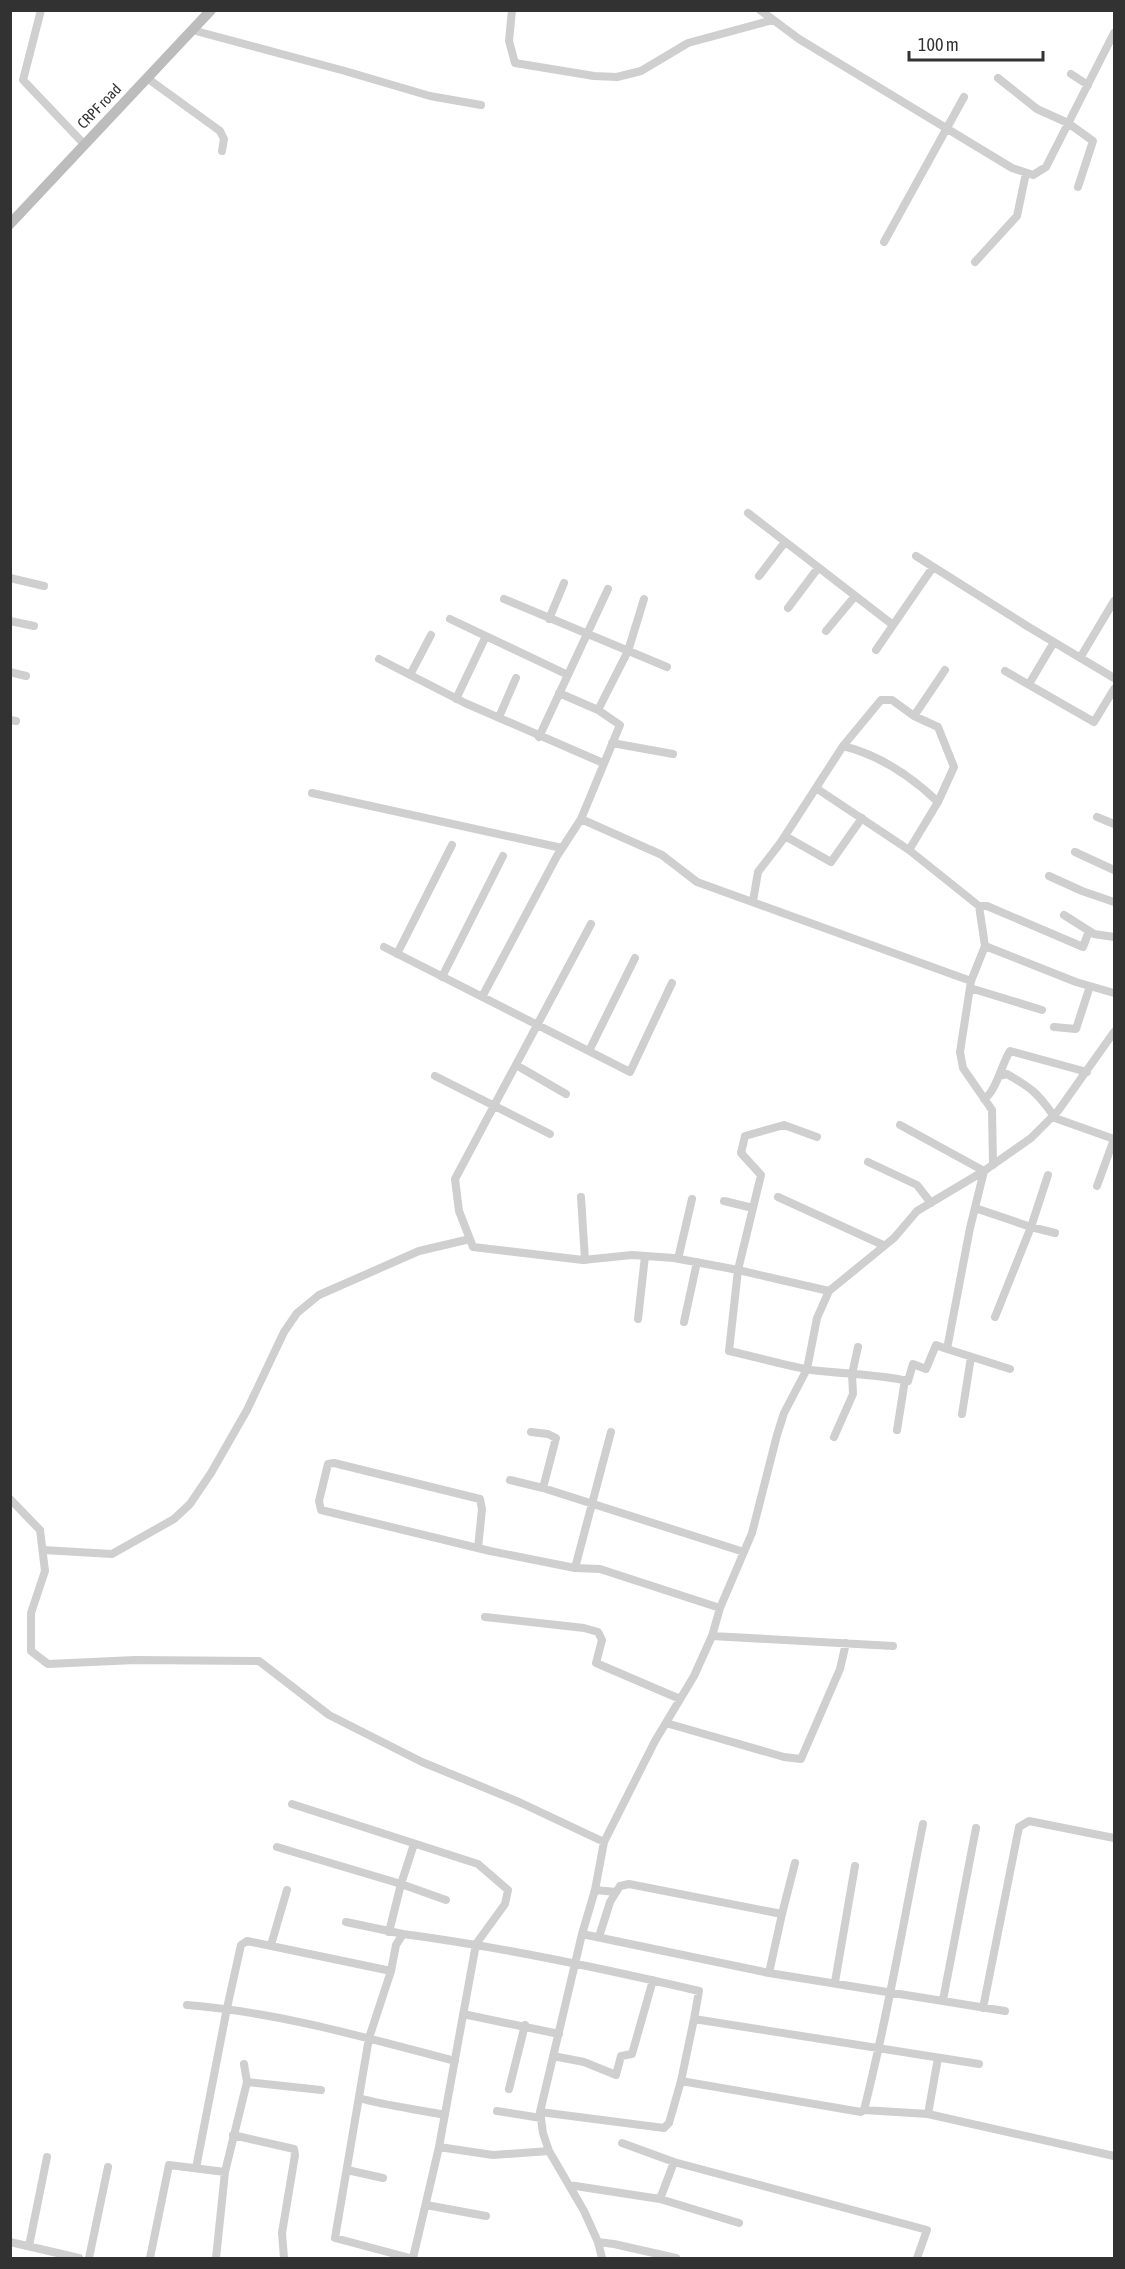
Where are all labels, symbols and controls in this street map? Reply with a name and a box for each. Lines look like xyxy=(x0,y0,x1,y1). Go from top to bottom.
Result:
scale bar xyxy=(909,24,1042,62)
text: 100 m xyxy=(918,34,959,55)
street label: CRPF road xyxy=(74,80,124,132)

